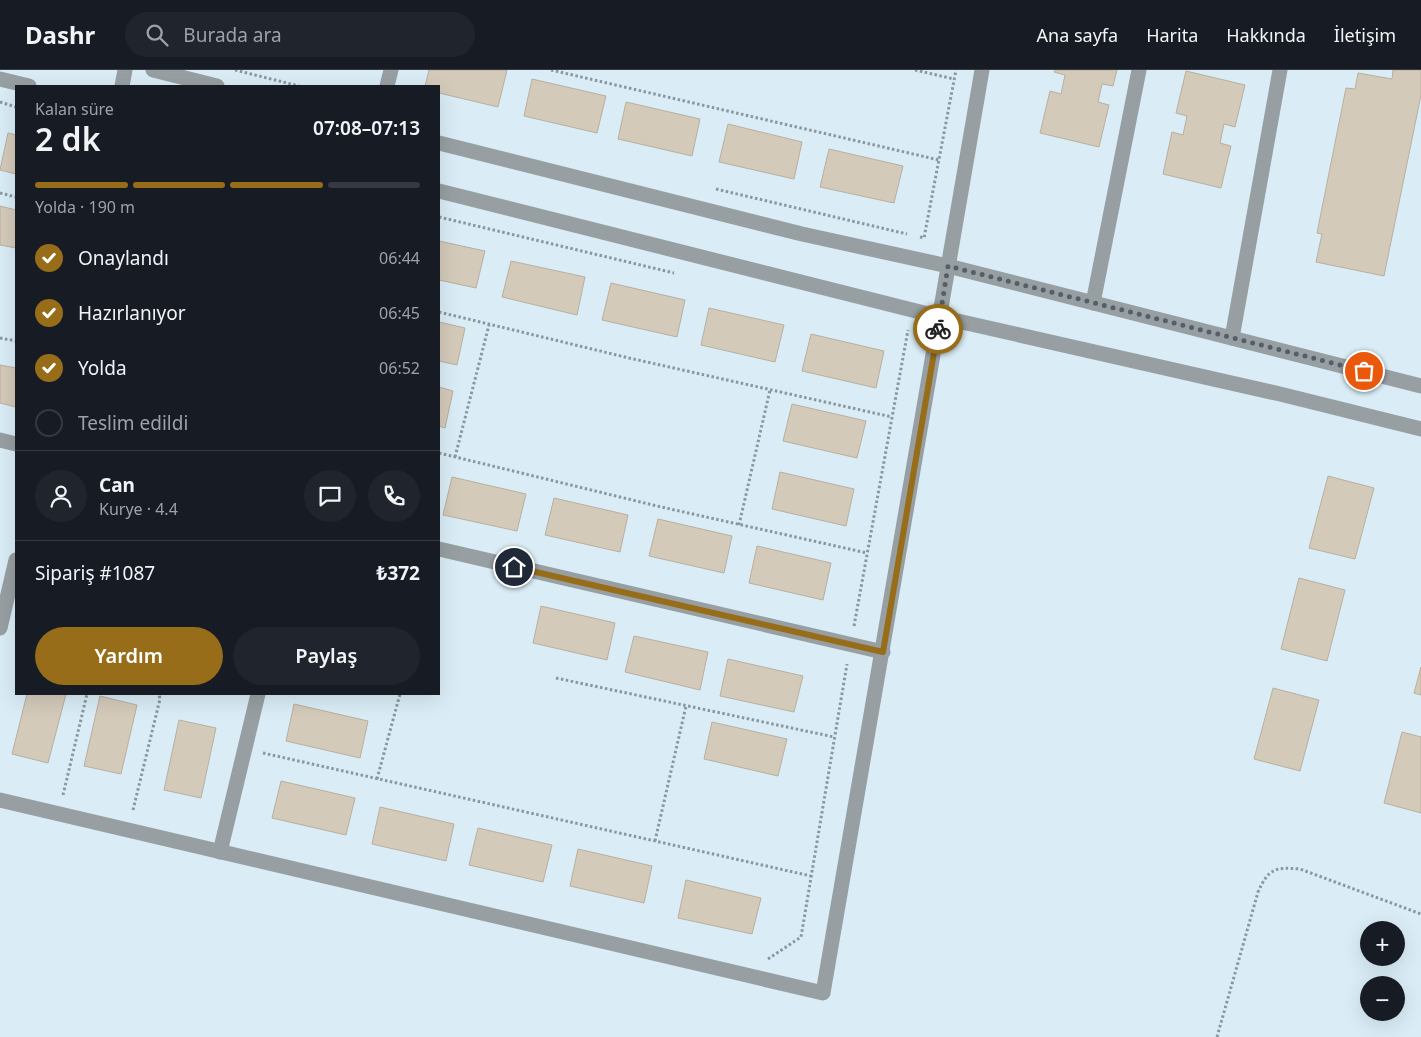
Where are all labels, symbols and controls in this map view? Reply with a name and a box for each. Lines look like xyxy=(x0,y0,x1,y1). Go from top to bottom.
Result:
search box xyxy=(125,12,475,57)
text: Dashr xyxy=(25,18,95,51)
icon: search xyxy=(143,21,171,49)
text: Burada ara xyxy=(183,22,282,48)
text: Ana sayfa xyxy=(1037,23,1118,47)
text: Harita xyxy=(1146,23,1198,47)
text: Hakkında xyxy=(1226,23,1306,47)
text: İletişim xyxy=(1334,23,1396,47)
text: Kalan süre xyxy=(35,98,114,120)
text: 07:08–07:13 xyxy=(313,115,420,141)
text: 2 dk xyxy=(35,117,100,160)
text: Yolda · 190 m xyxy=(35,196,135,218)
icon: check xyxy=(35,244,63,272)
text: Onaylandı xyxy=(78,245,169,271)
text: 06:44 xyxy=(379,247,420,269)
icon: check xyxy=(35,299,63,327)
text: Hazırlanıyor xyxy=(78,300,186,326)
text: 06:45 xyxy=(379,302,420,324)
courier xyxy=(913,304,963,354)
icon: bike xyxy=(924,315,952,343)
pin xyxy=(1343,350,1385,392)
icon: check xyxy=(35,354,63,382)
text: Yolda xyxy=(78,355,127,381)
text: 06:52 xyxy=(379,357,420,379)
icon: bag xyxy=(1350,357,1378,385)
text: Teslim edildi xyxy=(78,410,188,436)
button: person xyxy=(35,470,87,522)
button: chat xyxy=(304,470,356,522)
button: phone xyxy=(368,470,420,522)
text: Can xyxy=(99,472,135,498)
text: Kurye · 4.4 xyxy=(99,498,178,520)
pin xyxy=(493,546,535,588)
icon: home xyxy=(500,553,528,581)
text: Sipariş #1087 xyxy=(35,560,155,586)
text: ₺372 xyxy=(377,560,420,586)
button: Yardım xyxy=(35,627,223,685)
button: Paylaş xyxy=(233,627,420,685)
map controls xyxy=(1360,921,1405,1021)
button: + xyxy=(1360,921,1405,966)
button: − xyxy=(1360,976,1405,1021)

